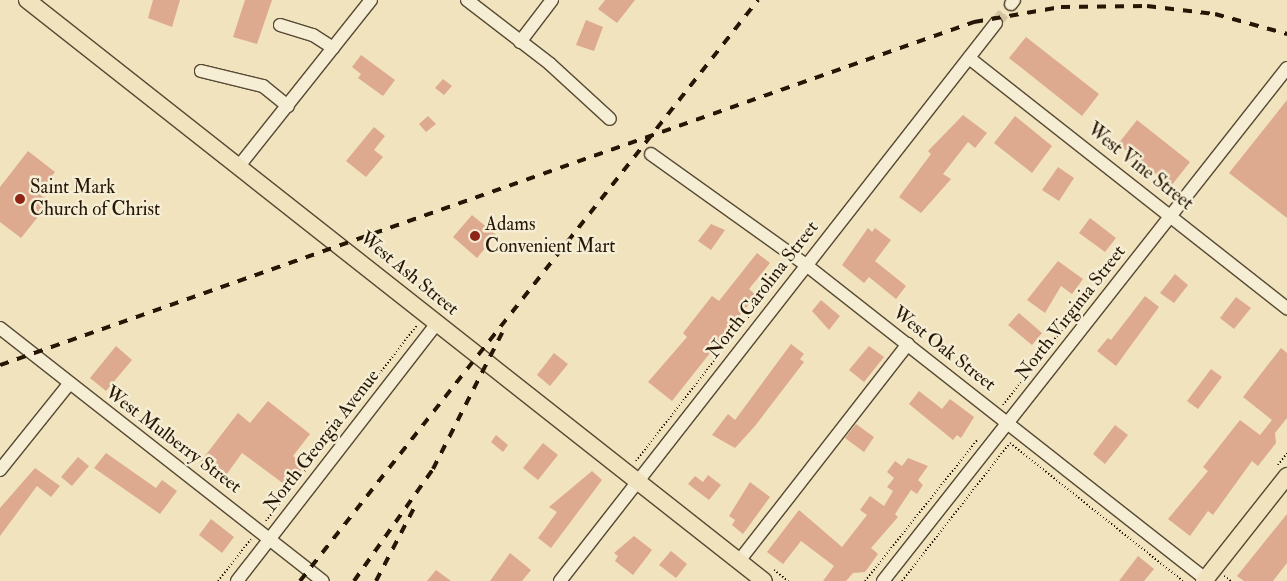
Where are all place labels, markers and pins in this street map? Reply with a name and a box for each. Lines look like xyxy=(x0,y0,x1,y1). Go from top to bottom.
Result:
place label: Saint Mark Church of Christ xyxy=(30,177,160,221)
marker: Saint Mark Church of Christ xyxy=(14,193,26,205)
place label: Adams Convenient Mart xyxy=(485,214,615,258)
marker: Adams Convenient Mart xyxy=(469,230,481,242)

